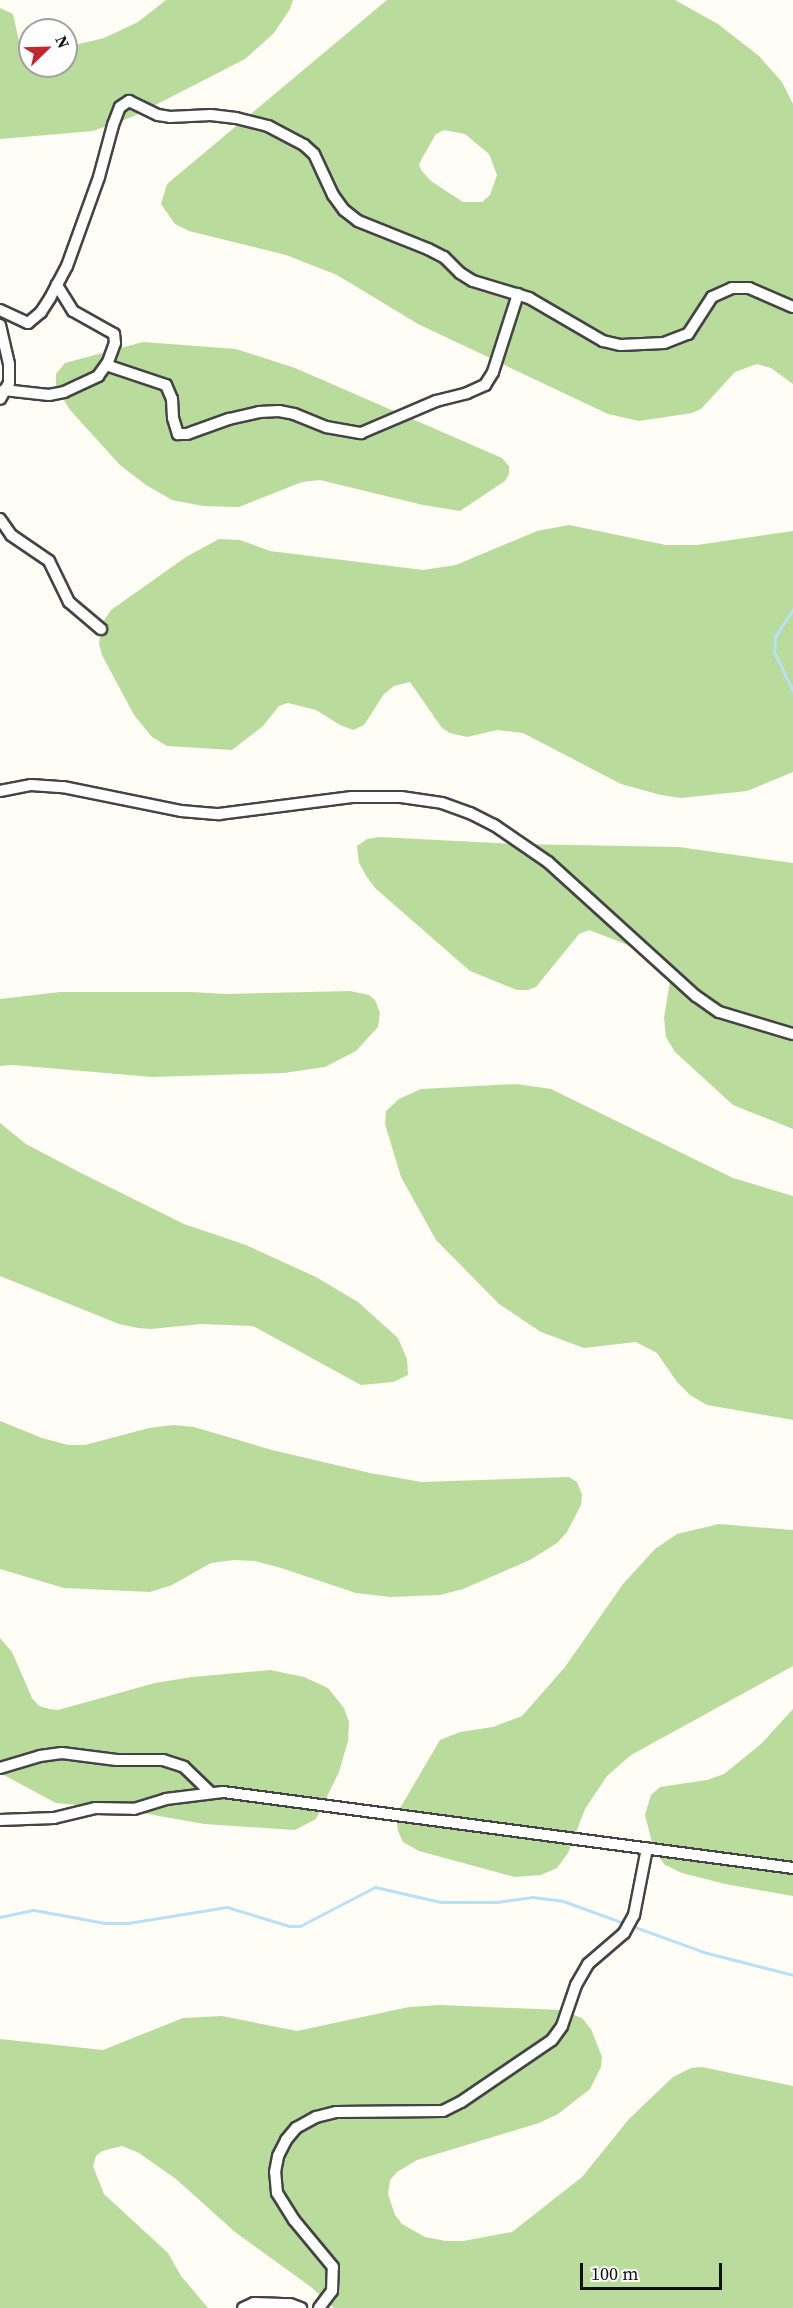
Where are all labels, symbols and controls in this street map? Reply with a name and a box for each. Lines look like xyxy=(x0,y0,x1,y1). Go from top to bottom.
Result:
north arrow xyxy=(18,18,78,78)
text: N xyxy=(50,32,75,51)
scale bar xyxy=(583,2251,726,2289)
text: 100 m xyxy=(591,2261,638,2286)

